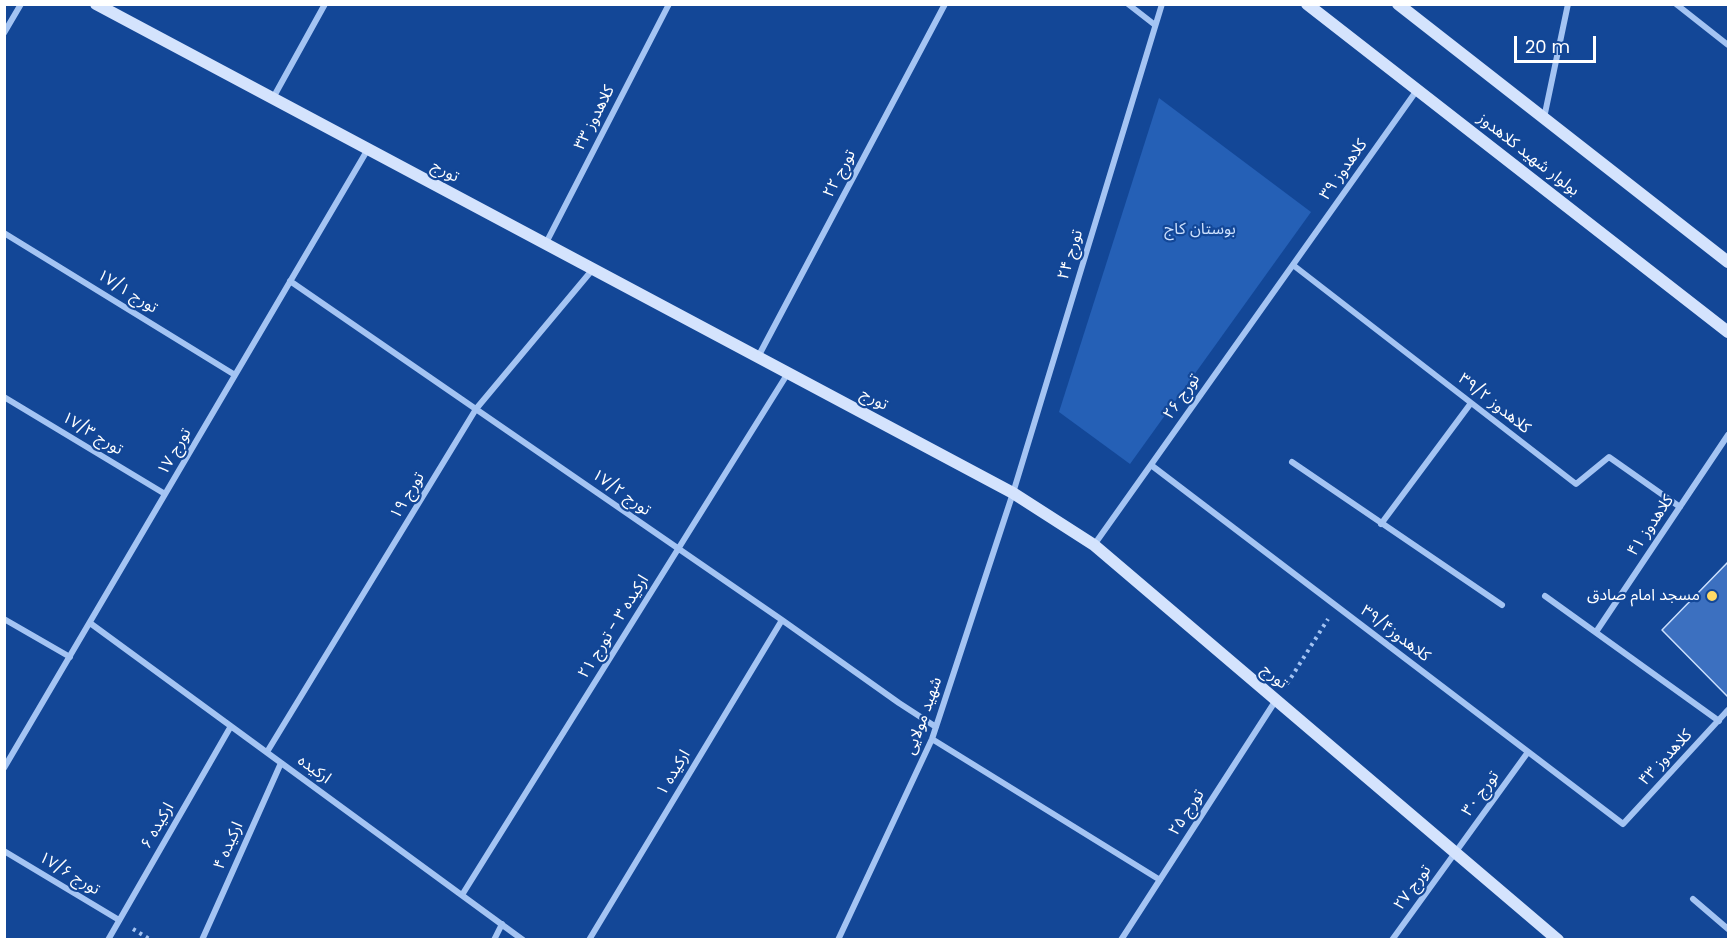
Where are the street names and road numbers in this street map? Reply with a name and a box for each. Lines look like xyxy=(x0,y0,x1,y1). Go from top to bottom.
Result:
street label: کلاهدوز ۳۳ xyxy=(571,83,619,153)
street label: بولوار شهید کلاهدوز xyxy=(1473,109,1583,201)
street label: کلاهدوز ۳۹ xyxy=(1316,136,1372,204)
street label: تورج ۲۲ xyxy=(820,147,860,201)
street label: تورج xyxy=(428,157,462,187)
street label: تورج ۲۴ xyxy=(1054,228,1088,282)
street label: تورج ۱۷/۱ xyxy=(93,266,161,318)
street label: کلاهدوز ۳۹/۲ xyxy=(1454,370,1534,438)
street label: تورج ۲۶ xyxy=(1160,371,1204,423)
street label: تورج xyxy=(857,385,891,415)
street label: تورج ۱۷/۳ xyxy=(58,408,126,460)
street label: تورج ۱۷ xyxy=(154,425,196,479)
street label: تورج ۱۷/۲ xyxy=(588,466,654,520)
street label: تورج ۱۹ xyxy=(387,469,429,523)
street label: کلاهدوز ۴۱ xyxy=(1624,492,1678,560)
street label: ارکیده ۳ - تورج ۲۱ xyxy=(574,572,654,682)
street label: کلاهدوز۳۹/۴ xyxy=(1356,602,1434,666)
street label: تورج xyxy=(1257,661,1291,693)
street label: شهید مولایی xyxy=(901,675,947,757)
street label: کلاهدوز ۴۳ xyxy=(1635,726,1697,790)
street label: ارکیده ۱ xyxy=(653,747,695,799)
street label: ارکیده xyxy=(294,751,334,789)
street label: تورج ۳۰ xyxy=(1458,768,1504,820)
street label: تورج ۲۵ xyxy=(1165,786,1209,840)
street label: ارکیده ۶ xyxy=(137,800,179,852)
street label: ارکیده ۴ xyxy=(210,819,248,873)
street label: تورج ۱۷/۶ xyxy=(35,848,103,900)
street label: تورج ۲۷ xyxy=(1390,862,1436,914)

